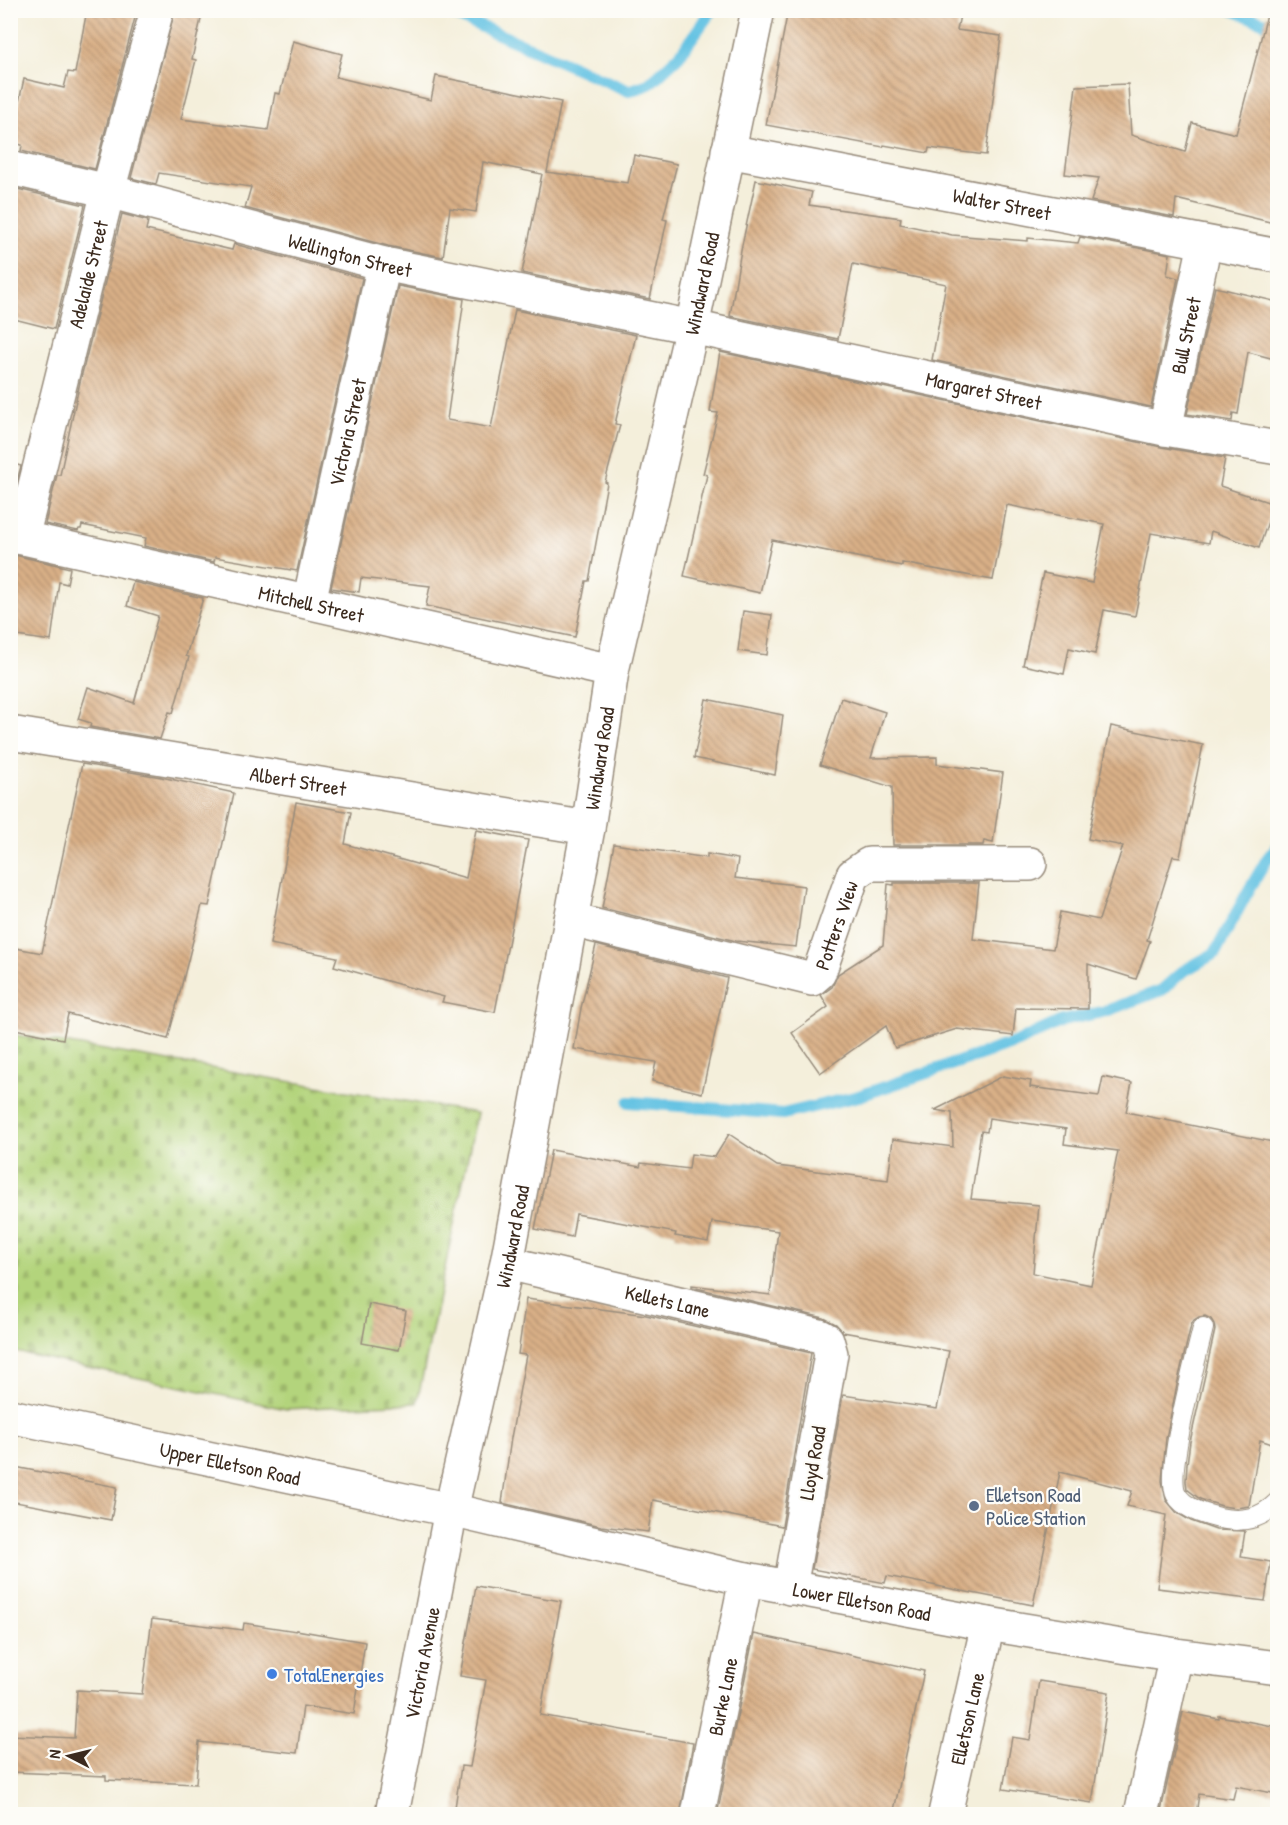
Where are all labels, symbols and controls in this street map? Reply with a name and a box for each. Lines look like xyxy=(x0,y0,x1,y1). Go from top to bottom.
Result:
street label: Walter Street xyxy=(951,181,1054,226)
street label: Adelaide Street xyxy=(61,216,114,331)
street label: Wellington Street xyxy=(285,226,415,283)
street label: Windward Road xyxy=(677,230,725,337)
street label: Bull Street xyxy=(1164,293,1207,376)
street label: Margaret Street xyxy=(923,364,1045,416)
street label: Victoria Street xyxy=(322,375,372,489)
street label: Mitchell Street xyxy=(256,578,368,628)
street label: Windward Road xyxy=(577,705,620,812)
street label: Albert Street xyxy=(248,759,349,802)
street label: Potters View xyxy=(808,877,864,973)
street label: Windward Road xyxy=(488,1183,535,1290)
street label: Kellets Lane xyxy=(622,1278,713,1323)
street label: Lloyd Road xyxy=(792,1424,832,1502)
street label: Upper Elletson Road xyxy=(157,1435,303,1491)
place label: Elletson Road Police Station xyxy=(986,1481,1086,1531)
marker: Elletson Road Police Station xyxy=(967,1499,981,1513)
street label: Lower Elletson Road xyxy=(791,1575,933,1627)
street label: Victoria Avenue xyxy=(397,1604,445,1721)
street label: Burke Lane xyxy=(701,1655,743,1738)
place label: TotalEnergies xyxy=(284,1661,384,1688)
marker: TotalEnergies xyxy=(265,1667,279,1681)
street label: Elletson Lane xyxy=(943,1670,990,1767)
north arrow xyxy=(39,1726,99,1786)
text: N xyxy=(43,1748,66,1760)

